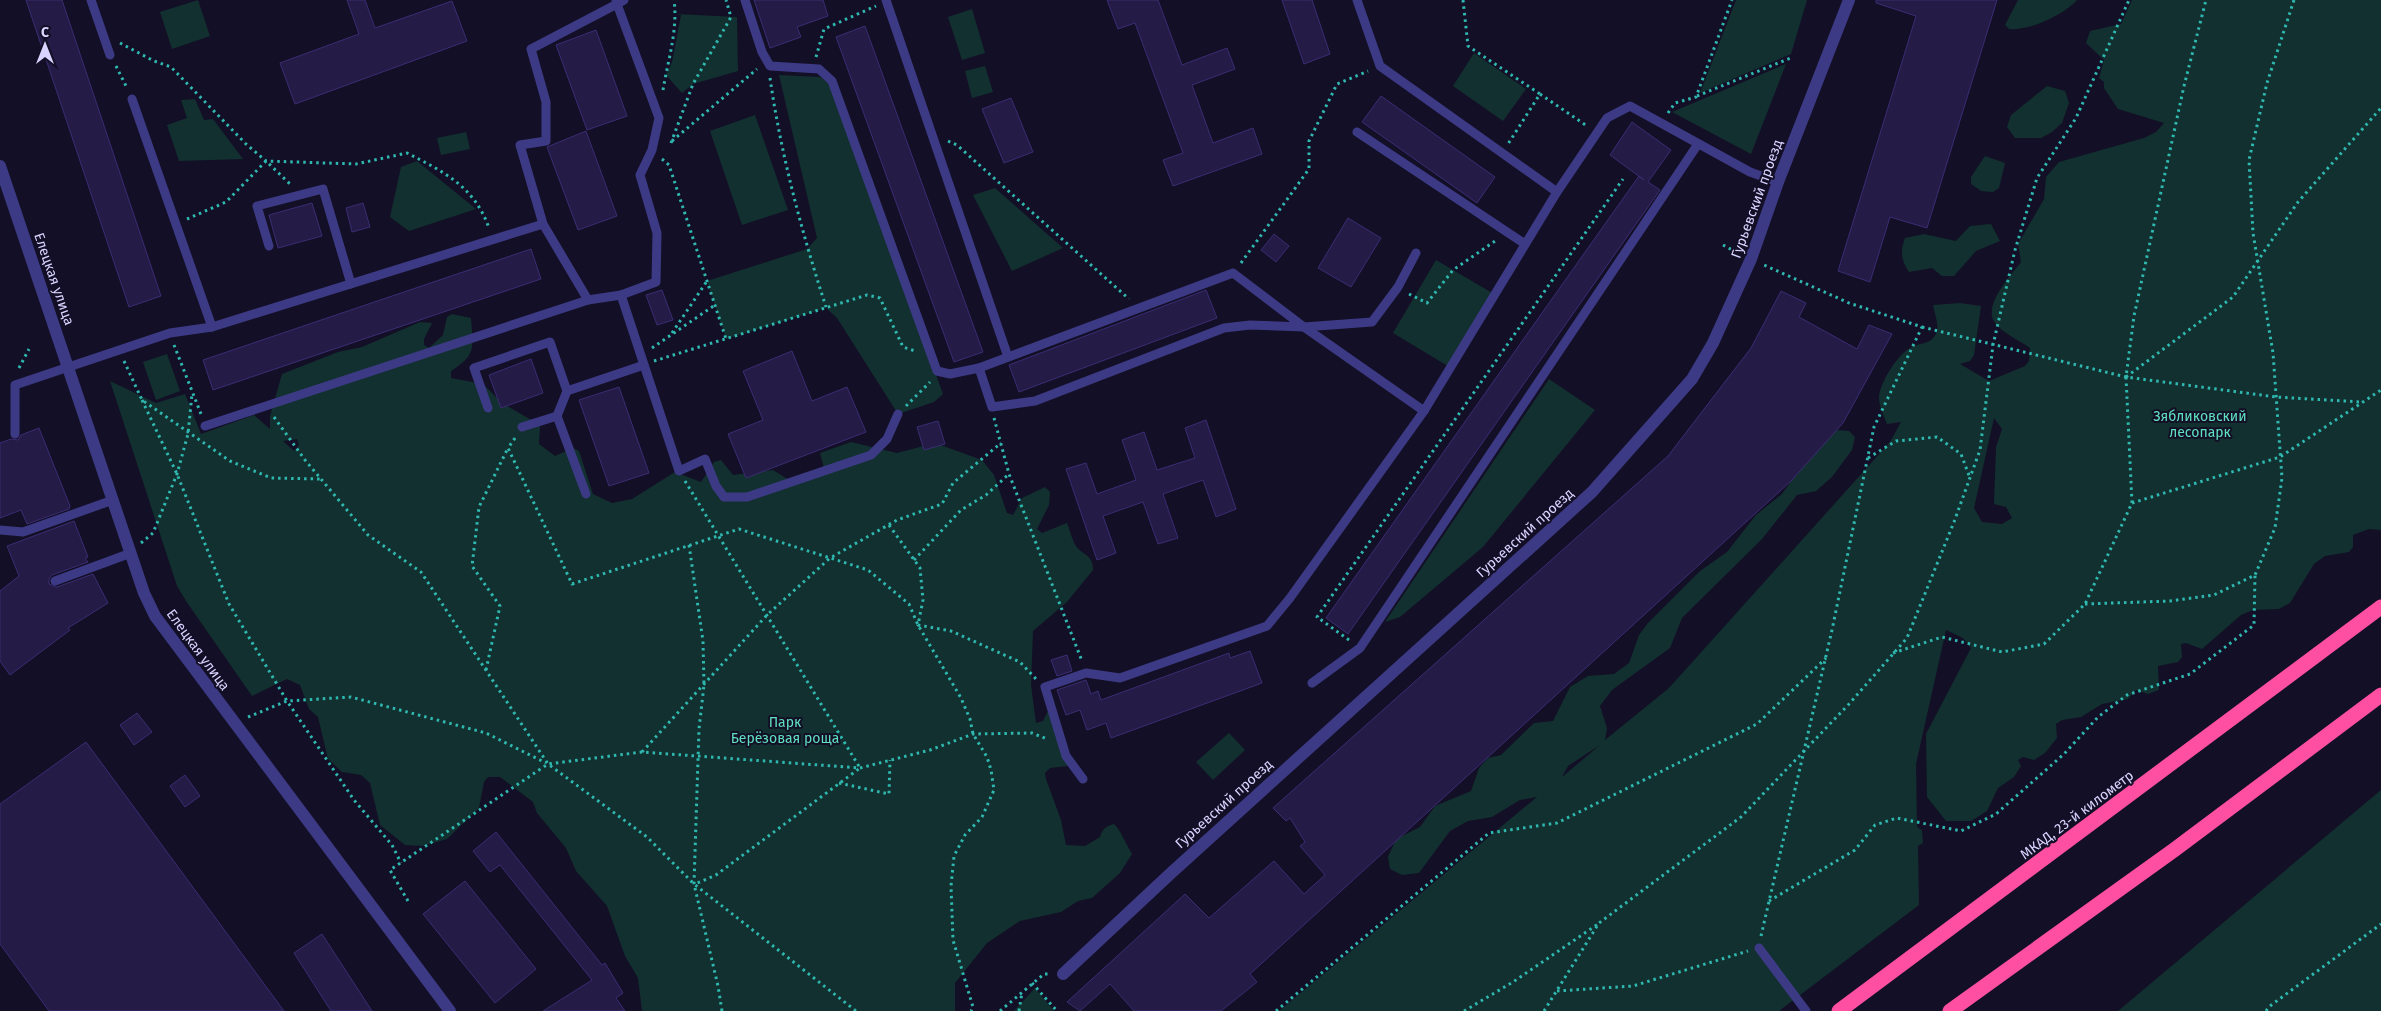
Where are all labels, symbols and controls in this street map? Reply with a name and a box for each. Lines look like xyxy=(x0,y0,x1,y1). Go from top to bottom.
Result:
north arrow xyxy=(20,20,70,70)
text: С xyxy=(41,24,49,41)
street label: Гурьевский проезд xyxy=(1728,137,1786,261)
street label: Елецкая улица xyxy=(30,231,78,327)
park label: Зябликовский лесопарк xyxy=(2153,408,2247,441)
street label: Гурьевский проезд xyxy=(1473,485,1577,581)
street label: Елецкая улица xyxy=(163,606,233,694)
park label: Парк Берёзовая роща xyxy=(731,714,839,747)
street label: Гурьевский проезд xyxy=(1172,756,1276,852)
street label: МКАД, 23-й километр xyxy=(2017,767,2137,863)

